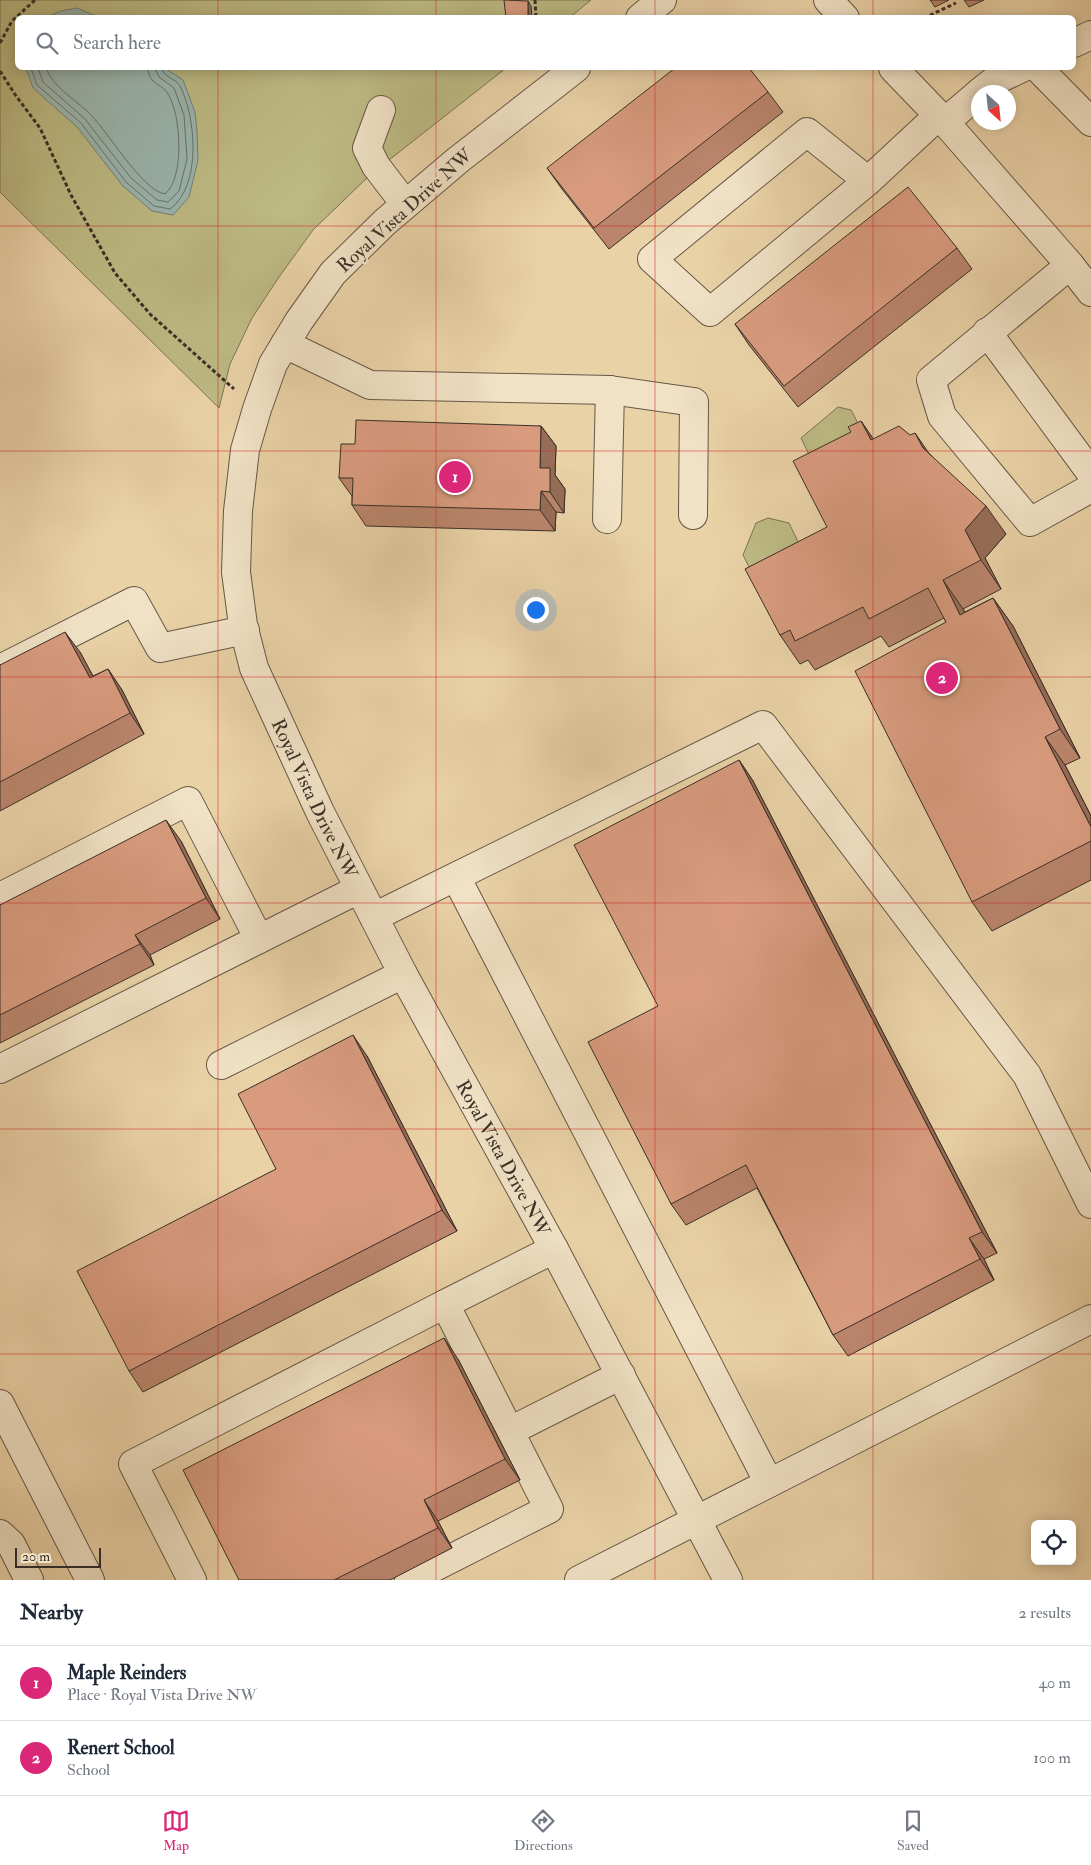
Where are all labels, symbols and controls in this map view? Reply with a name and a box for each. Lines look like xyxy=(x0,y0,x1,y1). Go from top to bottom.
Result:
search box xyxy=(15,15,1076,70)
icon: search xyxy=(33,29,61,57)
text: Search here xyxy=(73,31,161,55)
north arrow xyxy=(971,85,1016,130)
street label: Royal Vista Drive NW xyxy=(332,143,478,278)
pin: 1 xyxy=(439,458,471,496)
your location xyxy=(523,597,549,623)
pin: 2 xyxy=(926,659,958,697)
street label: Royal Vista Drive NW xyxy=(266,715,363,883)
street label: Royal Vista Drive NW xyxy=(450,1076,556,1241)
map controls xyxy=(1031,1520,1076,1565)
button: locate xyxy=(1031,1520,1076,1565)
scale bar xyxy=(15,1545,101,1568)
text: 20 m xyxy=(22,1548,50,1565)
text: Nearby xyxy=(20,1599,83,1626)
text: 2 results xyxy=(1018,1603,1071,1623)
text: Maple Reinders xyxy=(67,1661,186,1685)
text: 1 xyxy=(33,1673,39,1693)
text: 40 m xyxy=(1038,1673,1071,1693)
text: Place · Royal Vista Drive NW xyxy=(67,1685,257,1705)
text: Renert School xyxy=(67,1736,175,1760)
text: 2 xyxy=(32,1748,40,1768)
text: 100 m xyxy=(1033,1748,1071,1768)
text: School xyxy=(67,1760,110,1780)
tab: Map xyxy=(162,1807,190,1854)
tab: Directions xyxy=(514,1807,573,1854)
tab: Saved xyxy=(897,1807,929,1854)

